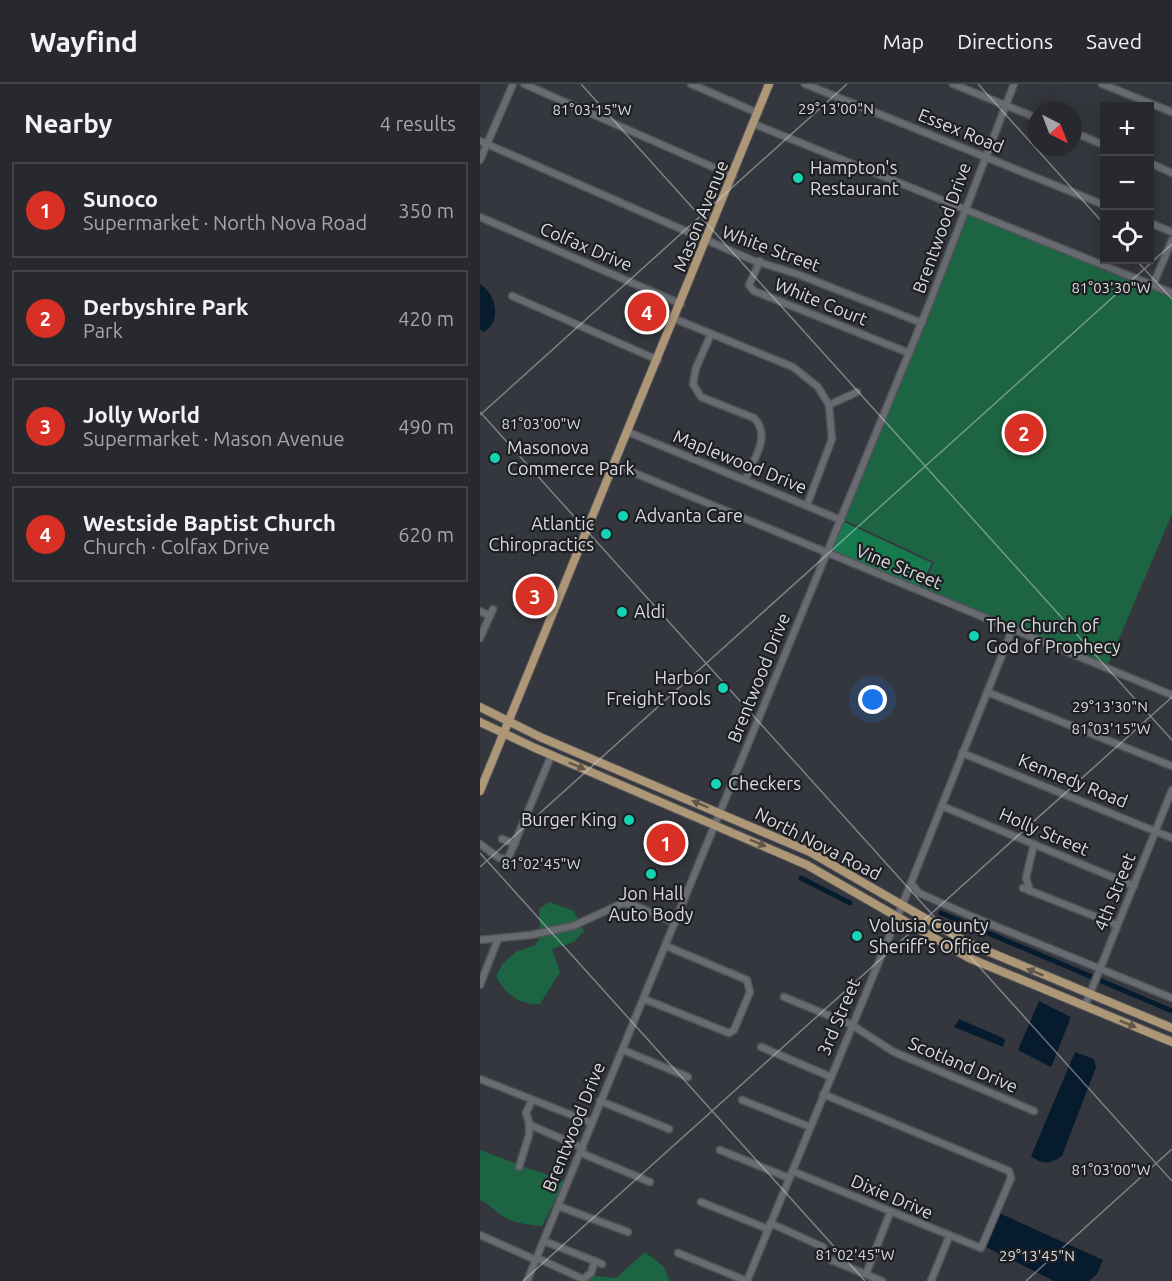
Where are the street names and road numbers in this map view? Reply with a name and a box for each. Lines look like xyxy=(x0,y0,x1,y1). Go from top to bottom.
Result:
street label: Essex Road xyxy=(916,104,1007,156)
street label: Mason Avenue xyxy=(669,157,731,274)
street label: Brentwood Drive xyxy=(908,160,974,296)
street label: Colfax Drive xyxy=(537,218,635,274)
street label: White Street xyxy=(720,221,823,275)
street label: White Court xyxy=(772,273,871,329)
street label: Maplewood Drive xyxy=(671,425,810,497)
street label: Vine Street xyxy=(853,540,945,592)
street label: Brentwood Drive xyxy=(723,610,793,745)
street label: Kennedy Road xyxy=(1016,749,1131,811)
street label: North Nova Road xyxy=(752,803,885,883)
street label: Holly Street xyxy=(997,803,1092,859)
street label: 4th Street xyxy=(1089,850,1139,933)
street label: 3rd Street xyxy=(813,975,863,1058)
street label: Scotland Drive xyxy=(906,1032,1021,1096)
street label: Brentwood Drive xyxy=(538,1059,608,1194)
street label: Dixie Drive xyxy=(848,1170,936,1222)

